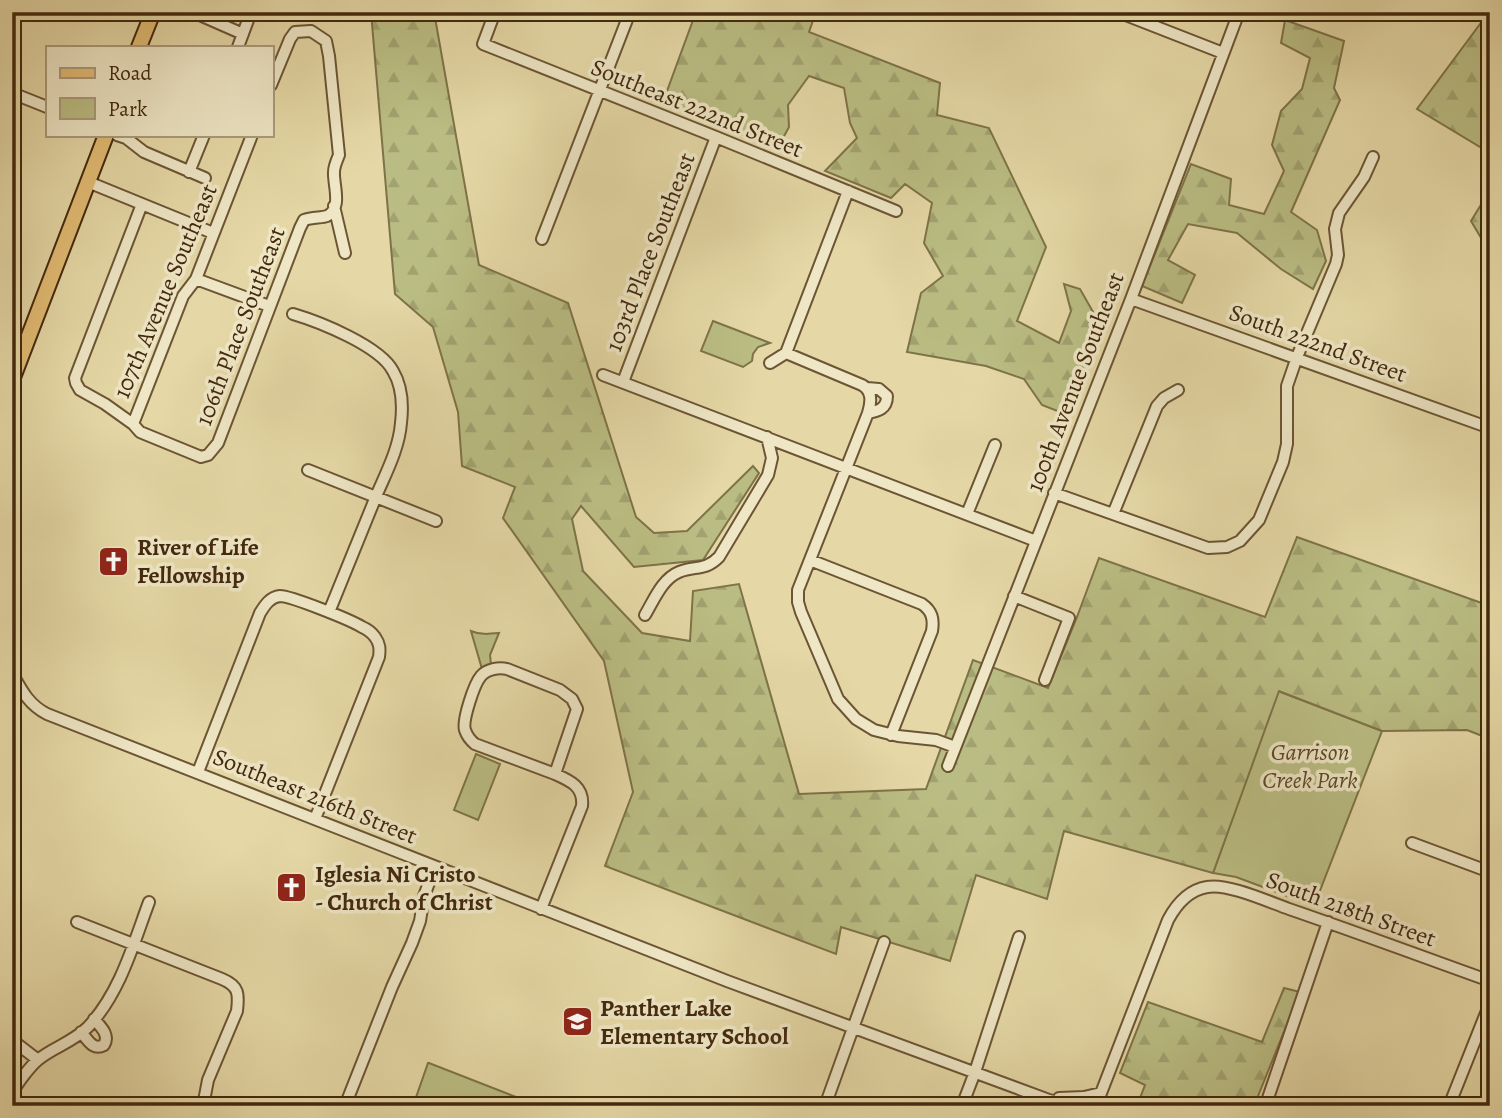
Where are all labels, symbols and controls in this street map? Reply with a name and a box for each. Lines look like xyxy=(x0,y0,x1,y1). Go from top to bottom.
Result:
legend xyxy=(46,46,273,136)
street label: Southeast 222nd Street xyxy=(586,51,808,165)
text: Road xyxy=(108,59,152,87)
text: Park xyxy=(108,95,148,123)
street label: 103rd Place Southeast xyxy=(597,148,703,356)
street label: 107th Avenue Southeast xyxy=(105,179,225,403)
street label: 106th Place Southeast xyxy=(187,222,293,430)
street label: 100th Avenue Southeast xyxy=(1018,267,1132,496)
street label: South 222nd Street xyxy=(1225,296,1411,390)
place label: River of Life Fellowship xyxy=(137,531,259,591)
church icon: River of Life Fellowship xyxy=(97,544,131,578)
park label: Garrison Creek Park xyxy=(1262,736,1358,796)
street label: Southeast 216th Street xyxy=(208,740,422,852)
place label: Iglesia Ni Cristo - Church of Christ xyxy=(315,858,493,918)
street label: South 218th Street xyxy=(1262,863,1440,955)
church icon: Iglesia Ni Cristo - Church of Christ xyxy=(275,871,309,905)
place label: Panther Lake Elementary School xyxy=(600,992,789,1052)
school or university icon: Panther Lake Elementary School xyxy=(560,1005,594,1039)

